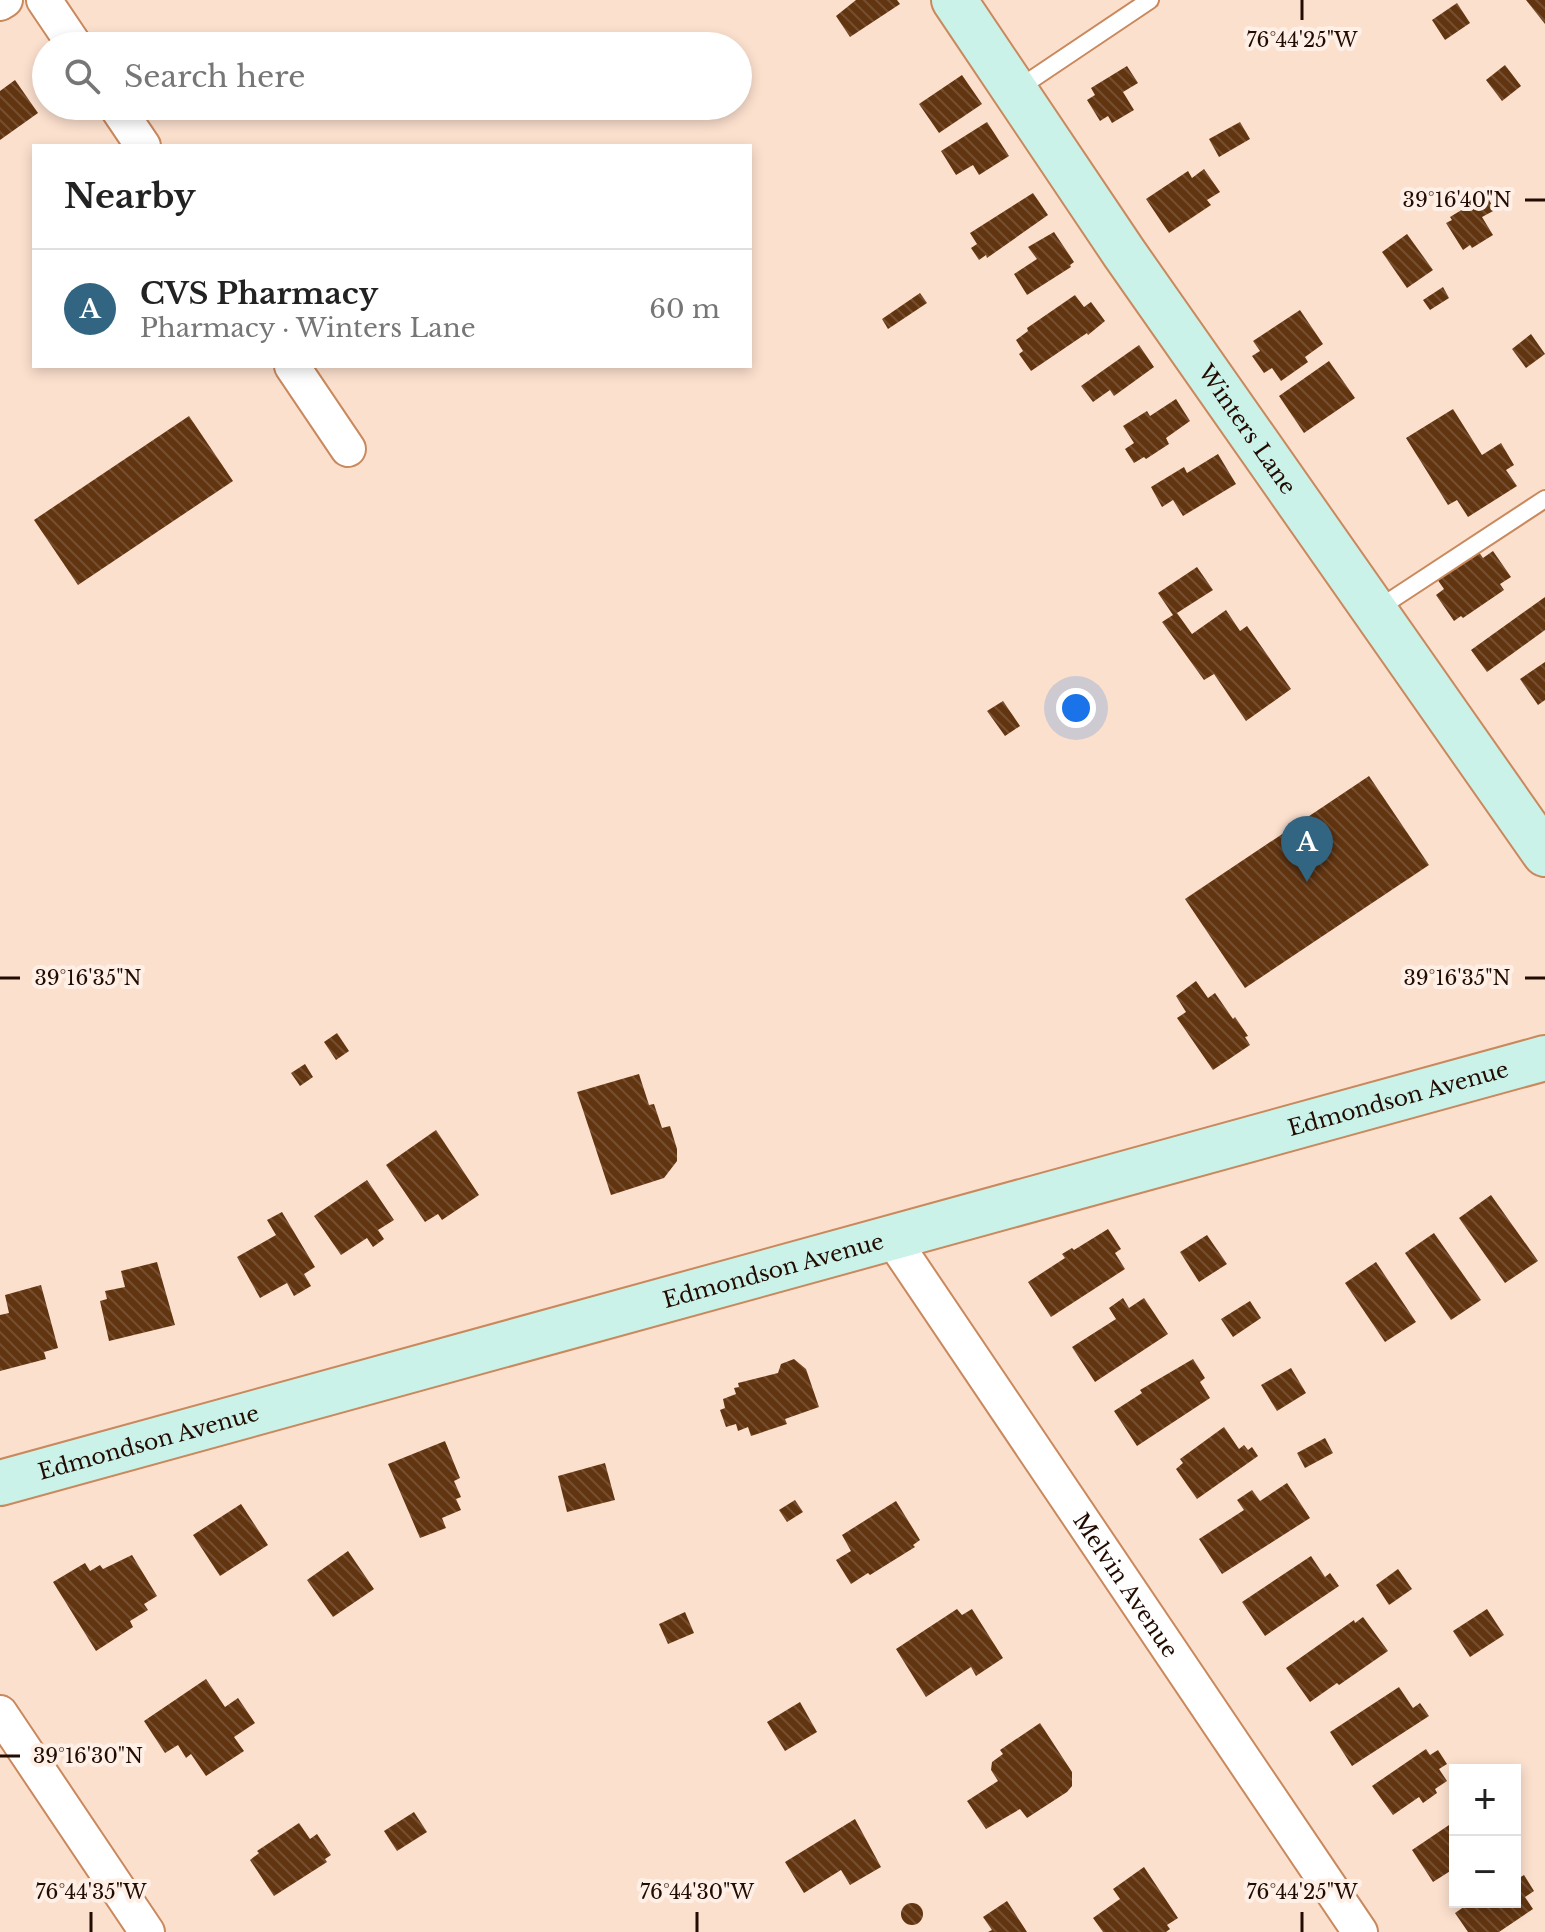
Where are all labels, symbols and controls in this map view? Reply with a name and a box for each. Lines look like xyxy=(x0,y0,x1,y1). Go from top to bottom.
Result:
text: 76°44'25"W xyxy=(1246,28,1358,52)
search box xyxy=(32,32,752,120)
icon: search xyxy=(60,54,104,98)
text: Search here xyxy=(124,58,305,95)
text: Nearby xyxy=(64,175,196,217)
text: 39°16'40"N xyxy=(1403,188,1511,212)
text: CVS Pharmacy xyxy=(140,275,378,312)
text: A xyxy=(79,293,101,325)
text: 60 m xyxy=(649,293,720,325)
text: Pharmacy · Winters Lane xyxy=(140,312,476,344)
street label: Winters Lane xyxy=(1192,359,1302,500)
your location xyxy=(1056,688,1096,728)
pin: A xyxy=(1281,816,1333,882)
text: 39°16'35"N xyxy=(34,966,142,990)
text: 39°16'35"N xyxy=(1403,966,1511,990)
street label: Edmondson Avenue xyxy=(1285,1056,1512,1142)
street label: Edmondson Avenue xyxy=(660,1228,887,1314)
street label: Edmondson Avenue xyxy=(35,1399,262,1486)
street label: Melvin Avenue xyxy=(1067,1508,1184,1663)
text: 39°16'30"N xyxy=(33,1744,143,1768)
map controls xyxy=(1449,1764,1521,1908)
button: + xyxy=(1449,1764,1521,1836)
button: − xyxy=(1449,1836,1521,1908)
text: 76°44'35"W xyxy=(35,1880,147,1904)
text: 76°44'30"W xyxy=(640,1880,754,1904)
text: 76°44'25"W xyxy=(1246,1880,1358,1904)

